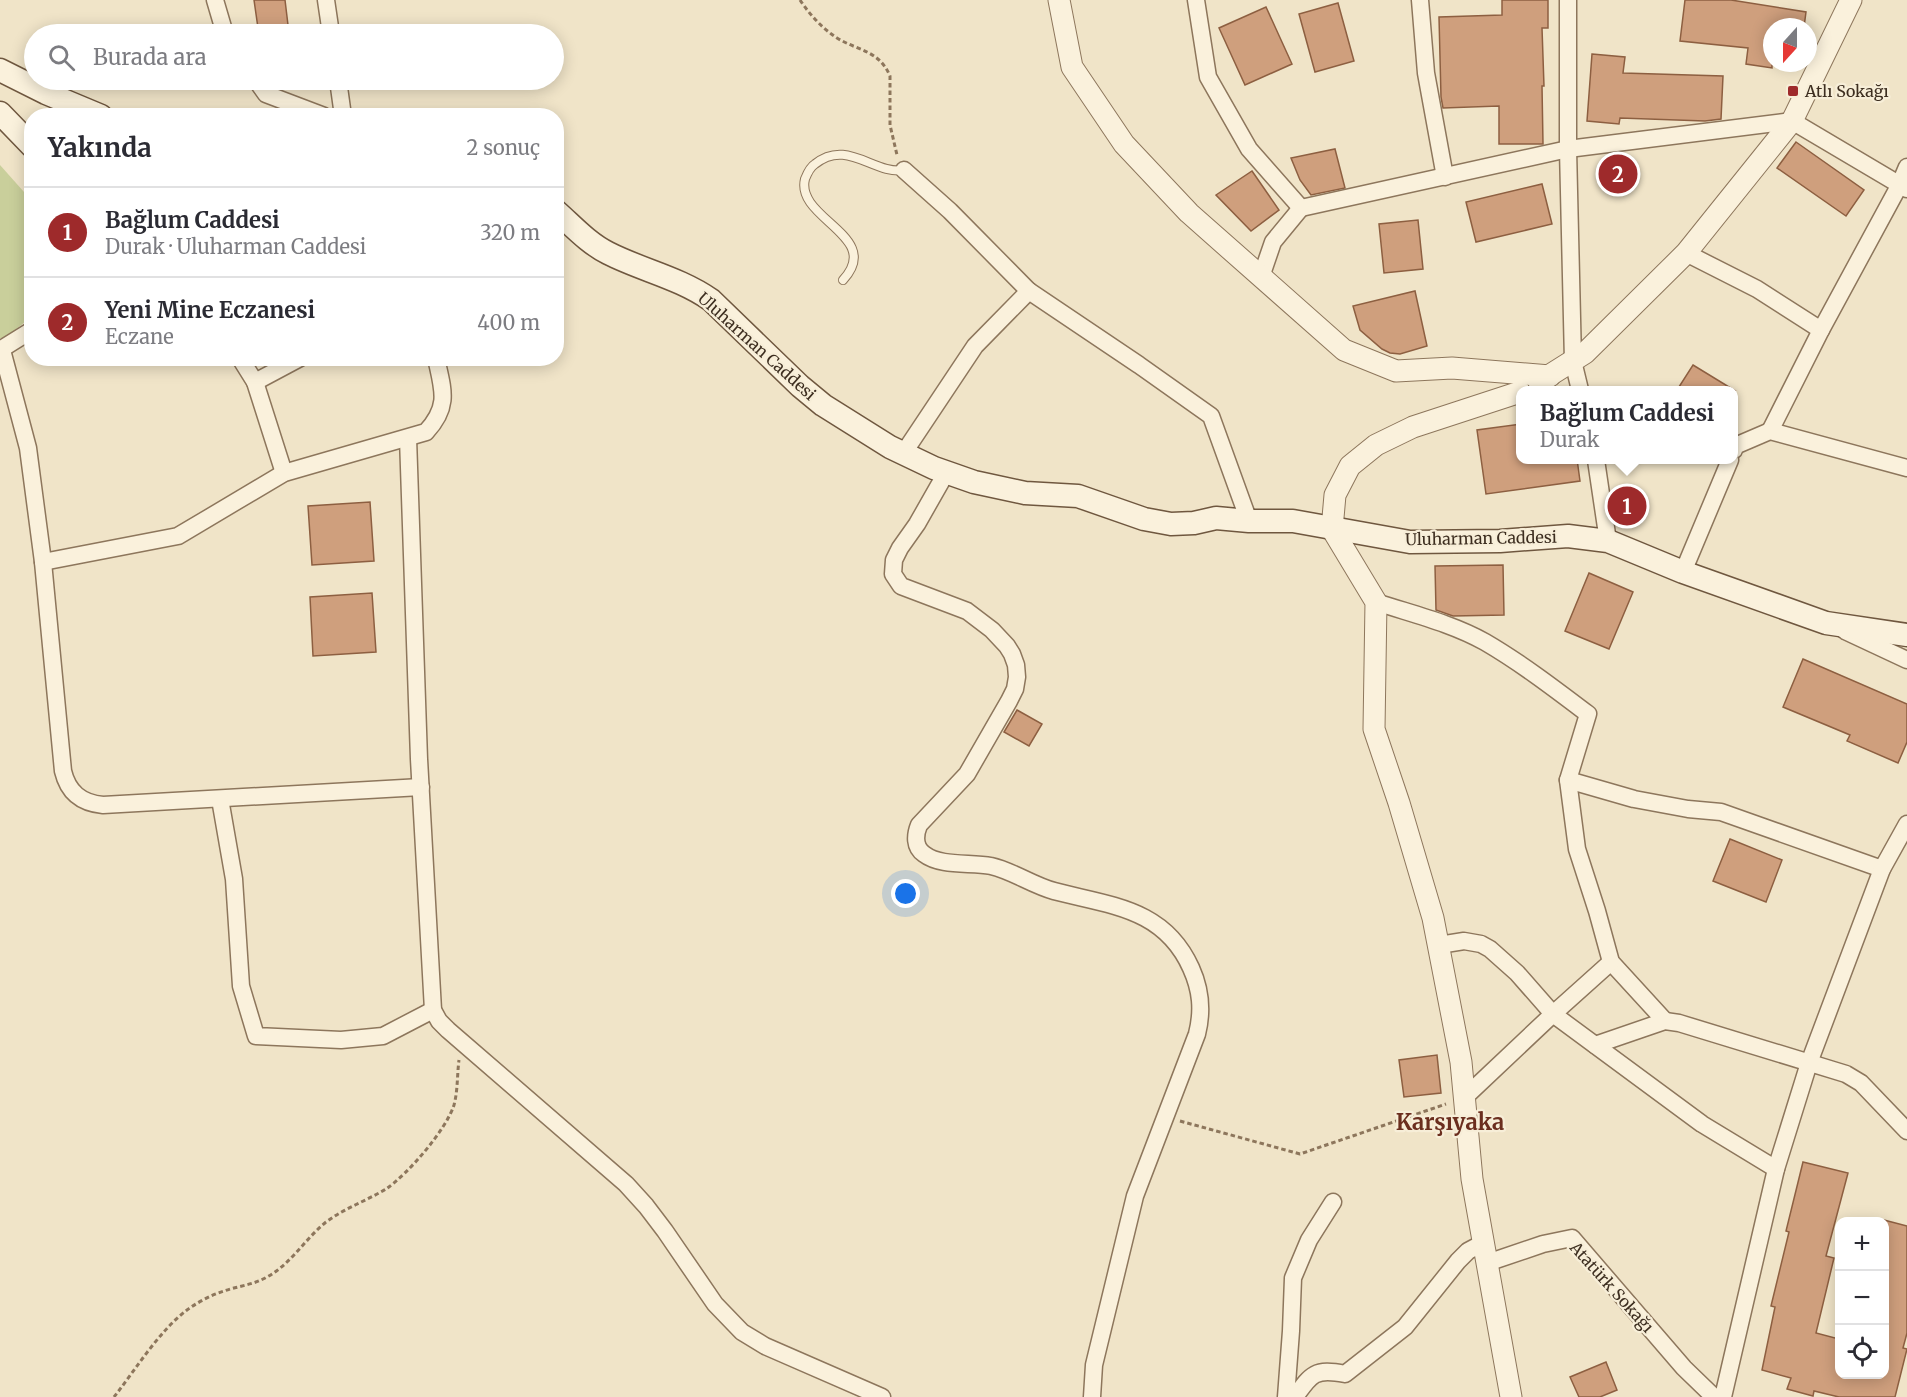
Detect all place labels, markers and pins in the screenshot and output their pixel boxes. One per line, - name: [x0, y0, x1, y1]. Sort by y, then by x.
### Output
- place label: Atlı Sokağı: [1804, 81, 1889, 101]
- marker: Atlı Sokağı: [1786, 84, 1800, 98]
- pin: 2: [1598, 152, 1638, 196]
- pin: 1: [1608, 484, 1646, 528]

